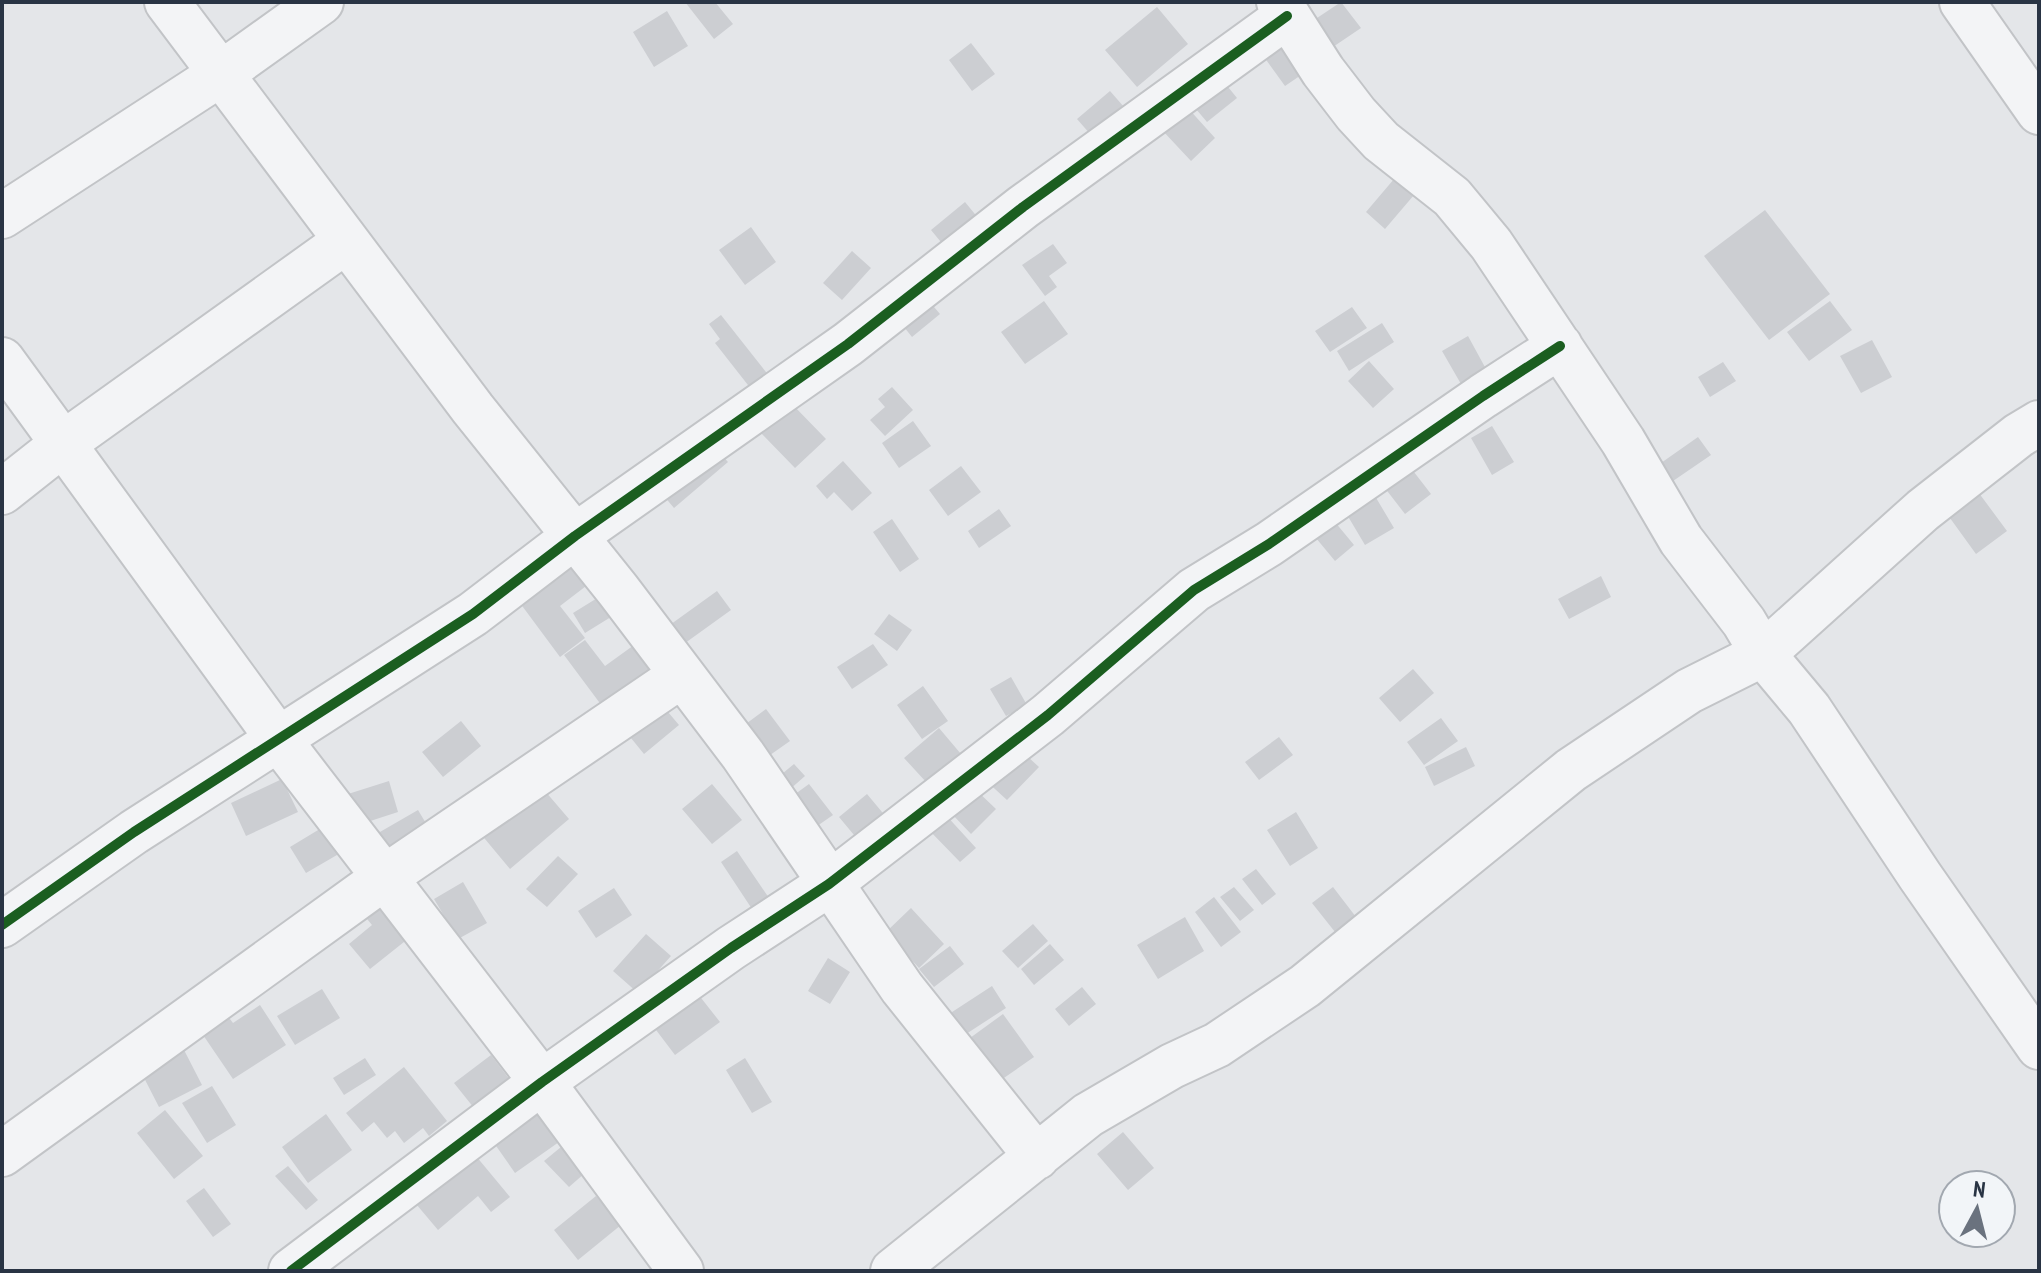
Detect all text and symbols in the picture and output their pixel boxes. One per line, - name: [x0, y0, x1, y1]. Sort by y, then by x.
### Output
- north arrow: [1937, 1169, 2017, 1249]
- text: N: [1972, 1175, 1987, 1204]

